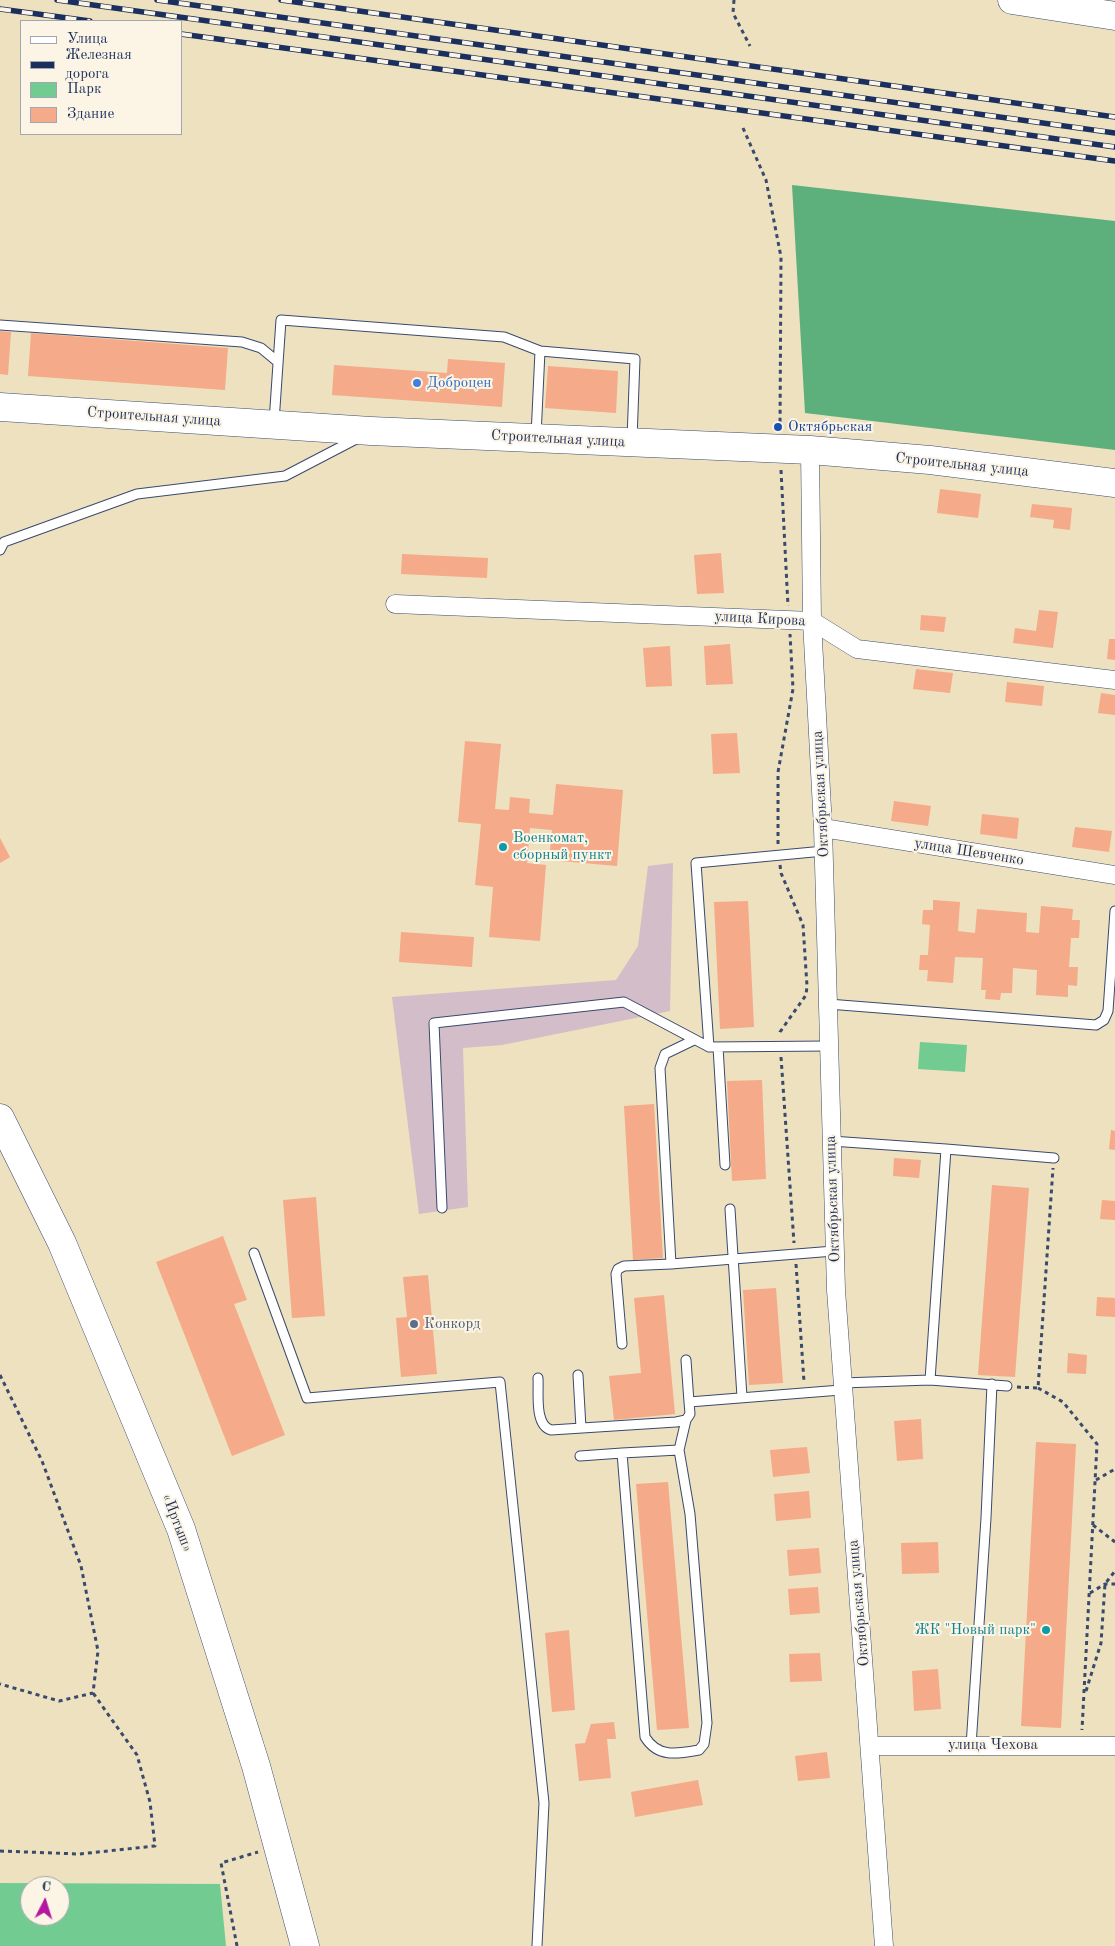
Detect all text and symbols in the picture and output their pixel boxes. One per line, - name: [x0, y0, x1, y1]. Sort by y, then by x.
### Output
- legend: [20, 20, 182, 135]
- text: Улица: [67, 32, 108, 47]
- text: Железная дорога: [65, 48, 132, 82]
- text: Парк: [67, 82, 102, 97]
- text: Здание: [67, 107, 114, 122]
- place label: Доброцен: [427, 374, 492, 392]
- marker: Доброцен: [411, 377, 423, 389]
- street label: Строительная улица: [86, 403, 222, 431]
- place label: Октябрьская: [788, 418, 872, 436]
- marker: Октябрьская: [772, 421, 784, 433]
- street label: Строительная улица: [491, 427, 625, 451]
- street label: Строительная улица: [894, 449, 1030, 481]
- street label: улица Кирова: [714, 608, 806, 630]
- street label: Октябрьская улица: [809, 730, 833, 858]
- place label: Военкомат, сборный пункт: [513, 829, 612, 864]
- street label: улица Шевченко: [913, 834, 1025, 870]
- marker: Военкомат, сборный пункт: [497, 841, 509, 853]
- street label: Октябрьская улица: [822, 1135, 844, 1263]
- place label: Конкорд: [424, 1315, 480, 1333]
- marker: Конкорд: [408, 1318, 420, 1330]
- street label: «Иртыш»: [158, 1491, 196, 1555]
- street label: Октябрьская улица: [845, 1539, 873, 1667]
- place label: ЖК "Новый парк": [914, 1621, 1036, 1639]
- marker: ЖК "Новый парк": [1040, 1624, 1052, 1636]
- street label: улица Чехова: [948, 1736, 1038, 1754]
- north arrow: [20, 1876, 70, 1926]
- text: С: [41, 1880, 51, 1894]

